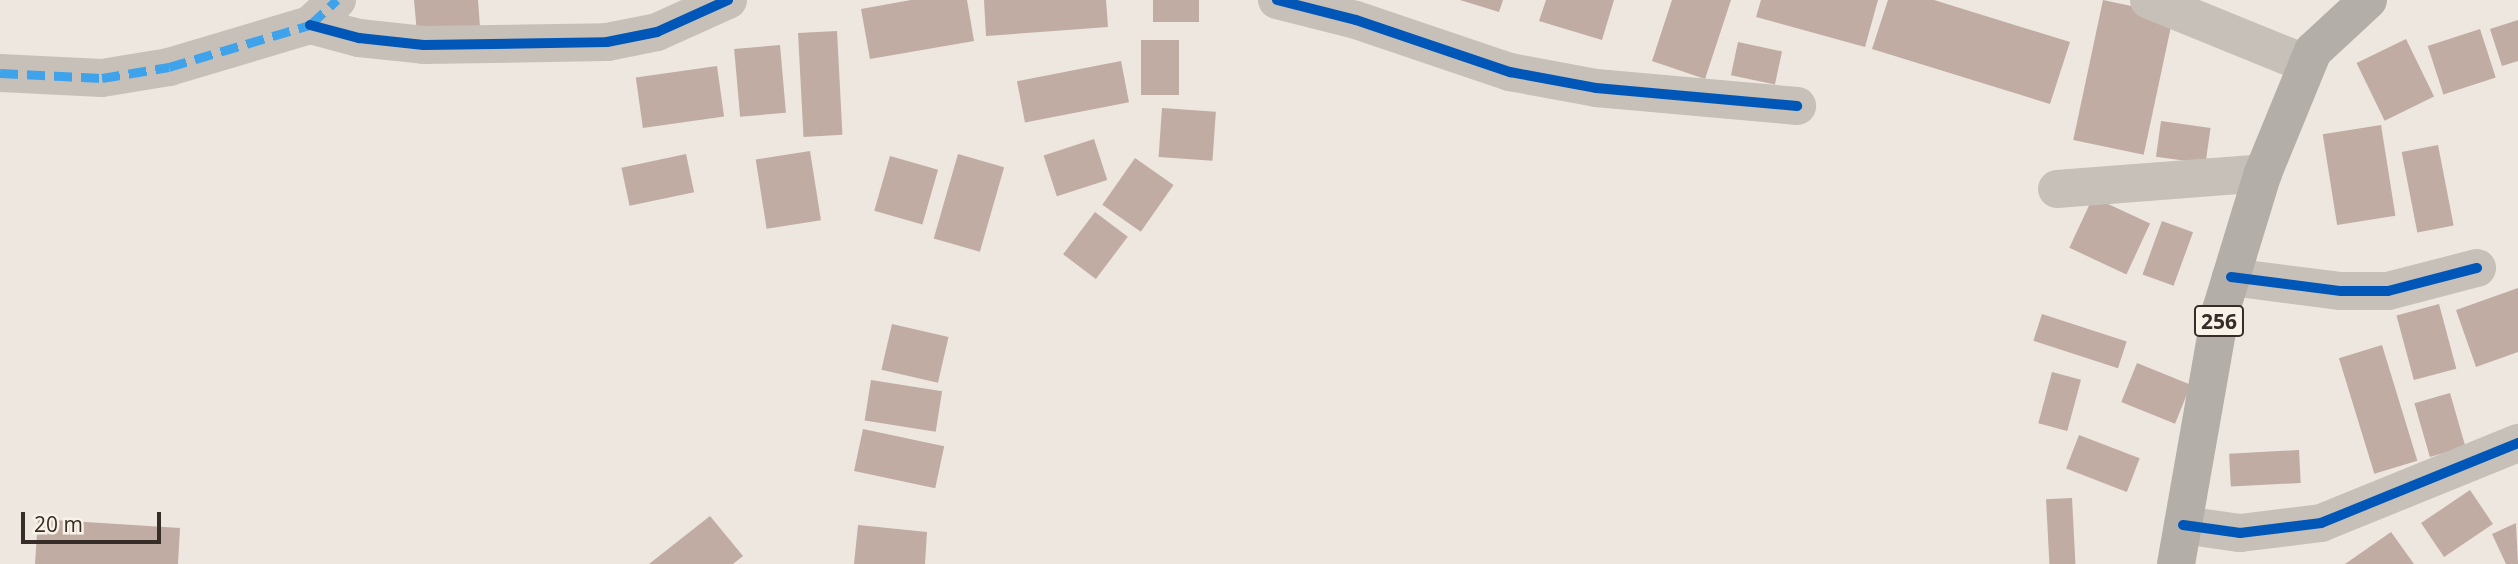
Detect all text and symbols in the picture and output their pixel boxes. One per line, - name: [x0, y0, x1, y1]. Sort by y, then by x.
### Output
- road number: 256: [2193, 304, 2245, 338]
- scale bar: [24, 498, 164, 542]
- text: 20 m: [34, 510, 83, 538]

